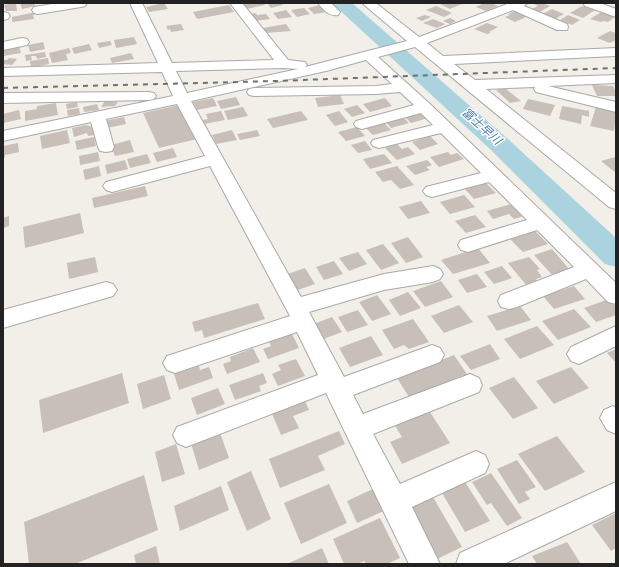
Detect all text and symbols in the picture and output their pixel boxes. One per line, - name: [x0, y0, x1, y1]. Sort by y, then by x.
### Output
- water label: 富士早川: [458, 105, 506, 150]

